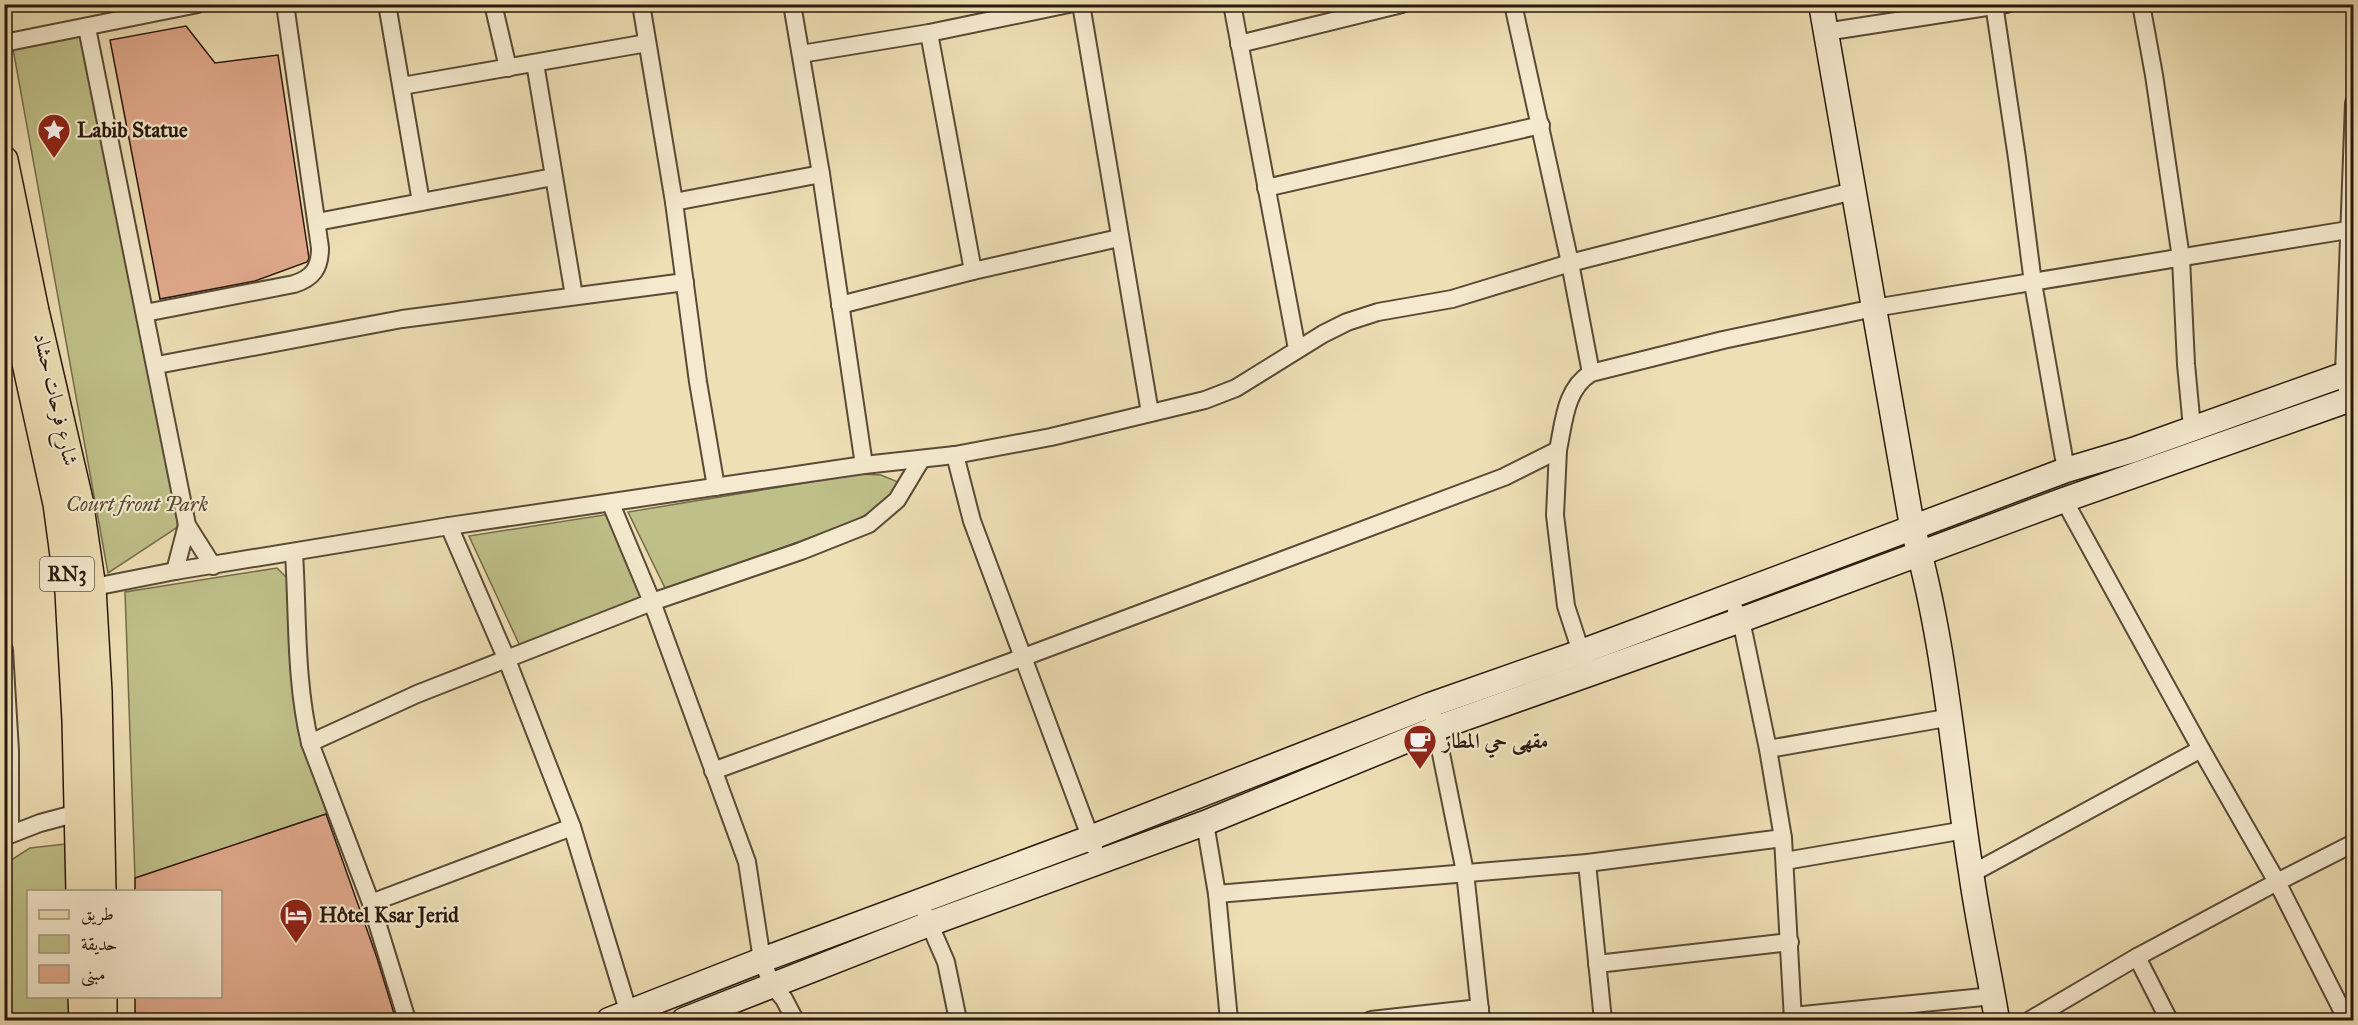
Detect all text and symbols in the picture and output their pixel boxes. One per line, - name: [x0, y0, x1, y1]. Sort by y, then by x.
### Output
- place icon: Labib Statue: [36, 112, 72, 159]
- place label: Labib Statue: [77, 117, 188, 143]
- street label: شارع فرحات حشاد: [23, 330, 84, 469]
- park label: Court front Park: [66, 491, 209, 517]
- road number: RN3: [40, 557, 94, 591]
- cafe icon: مقهى حي المطار: [1402, 723, 1438, 770]
- place label: مقهى حي المطار: [1441, 728, 1548, 759]
- legend: [27, 890, 222, 998]
- hotel icon: Hôtel Ksar Jerid: [278, 897, 314, 944]
- place label: Hôtel Ksar Jerid: [319, 902, 459, 929]
- text: طريق: [81, 903, 114, 926]
- text: حديقة: [81, 933, 117, 955]
- text: مبنى: [81, 963, 106, 987]

